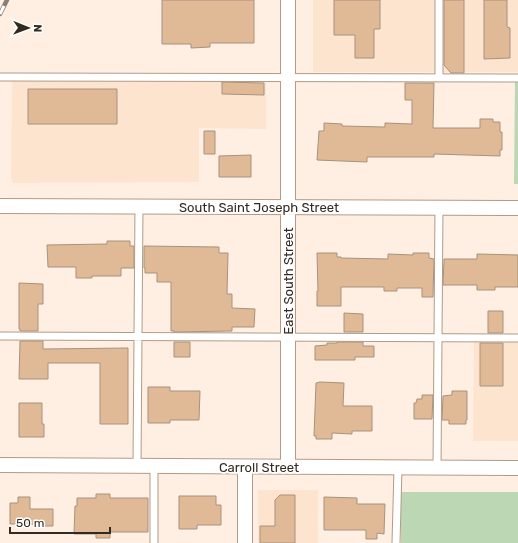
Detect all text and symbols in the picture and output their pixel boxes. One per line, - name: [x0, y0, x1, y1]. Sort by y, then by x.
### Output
- north arrow: [8, 8, 48, 48]
- text: N: [31, 24, 44, 32]
- street label: South Saint Joseph Street: [179, 200, 339, 215]
- street label: East South Street: [281, 227, 296, 335]
- street label: Carroll Street: [219, 460, 299, 475]
- scale bar: [10, 509, 110, 535]
- text: 50 m: [16, 516, 44, 530]

